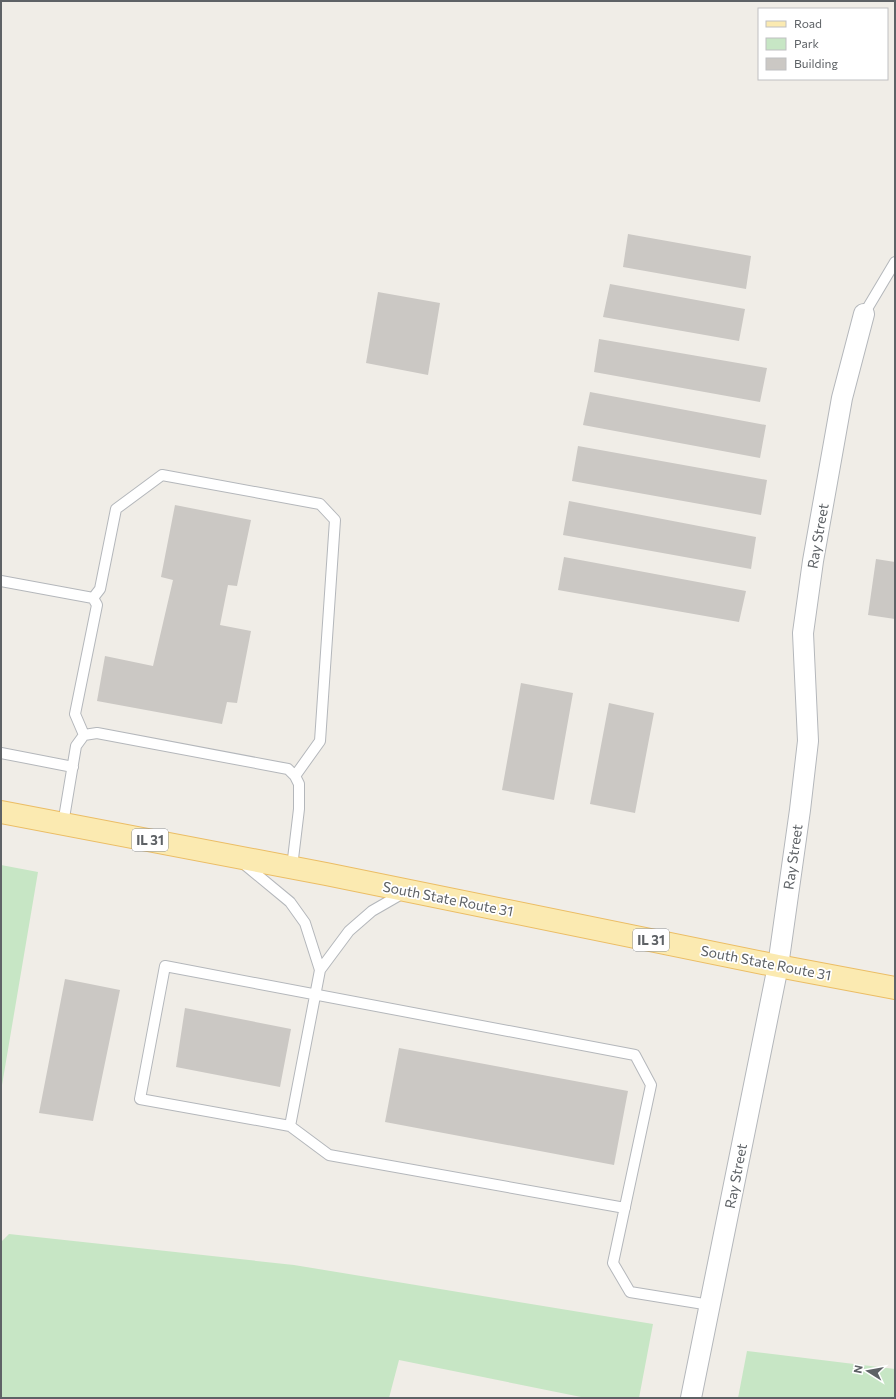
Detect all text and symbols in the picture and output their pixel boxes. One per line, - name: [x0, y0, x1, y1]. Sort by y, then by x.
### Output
- legend: [758, 8, 888, 80]
- text: Road: [794, 16, 822, 30]
- text: Park: [794, 36, 820, 50]
- text: Building: [794, 56, 838, 70]
- street label: Ray Street: [803, 502, 832, 570]
- street label: Ray Street: [779, 823, 806, 891]
- road number: IL 31: [132, 829, 168, 851]
- street label: South State Route 31: [381, 878, 515, 919]
- road number: IL 31: [633, 929, 669, 951]
- street label: South State Route 31: [699, 942, 833, 983]
- street label: Ray Street: [721, 1142, 750, 1210]
- north arrow: [848, 1351, 888, 1391]
- text: N: [851, 1364, 865, 1374]

